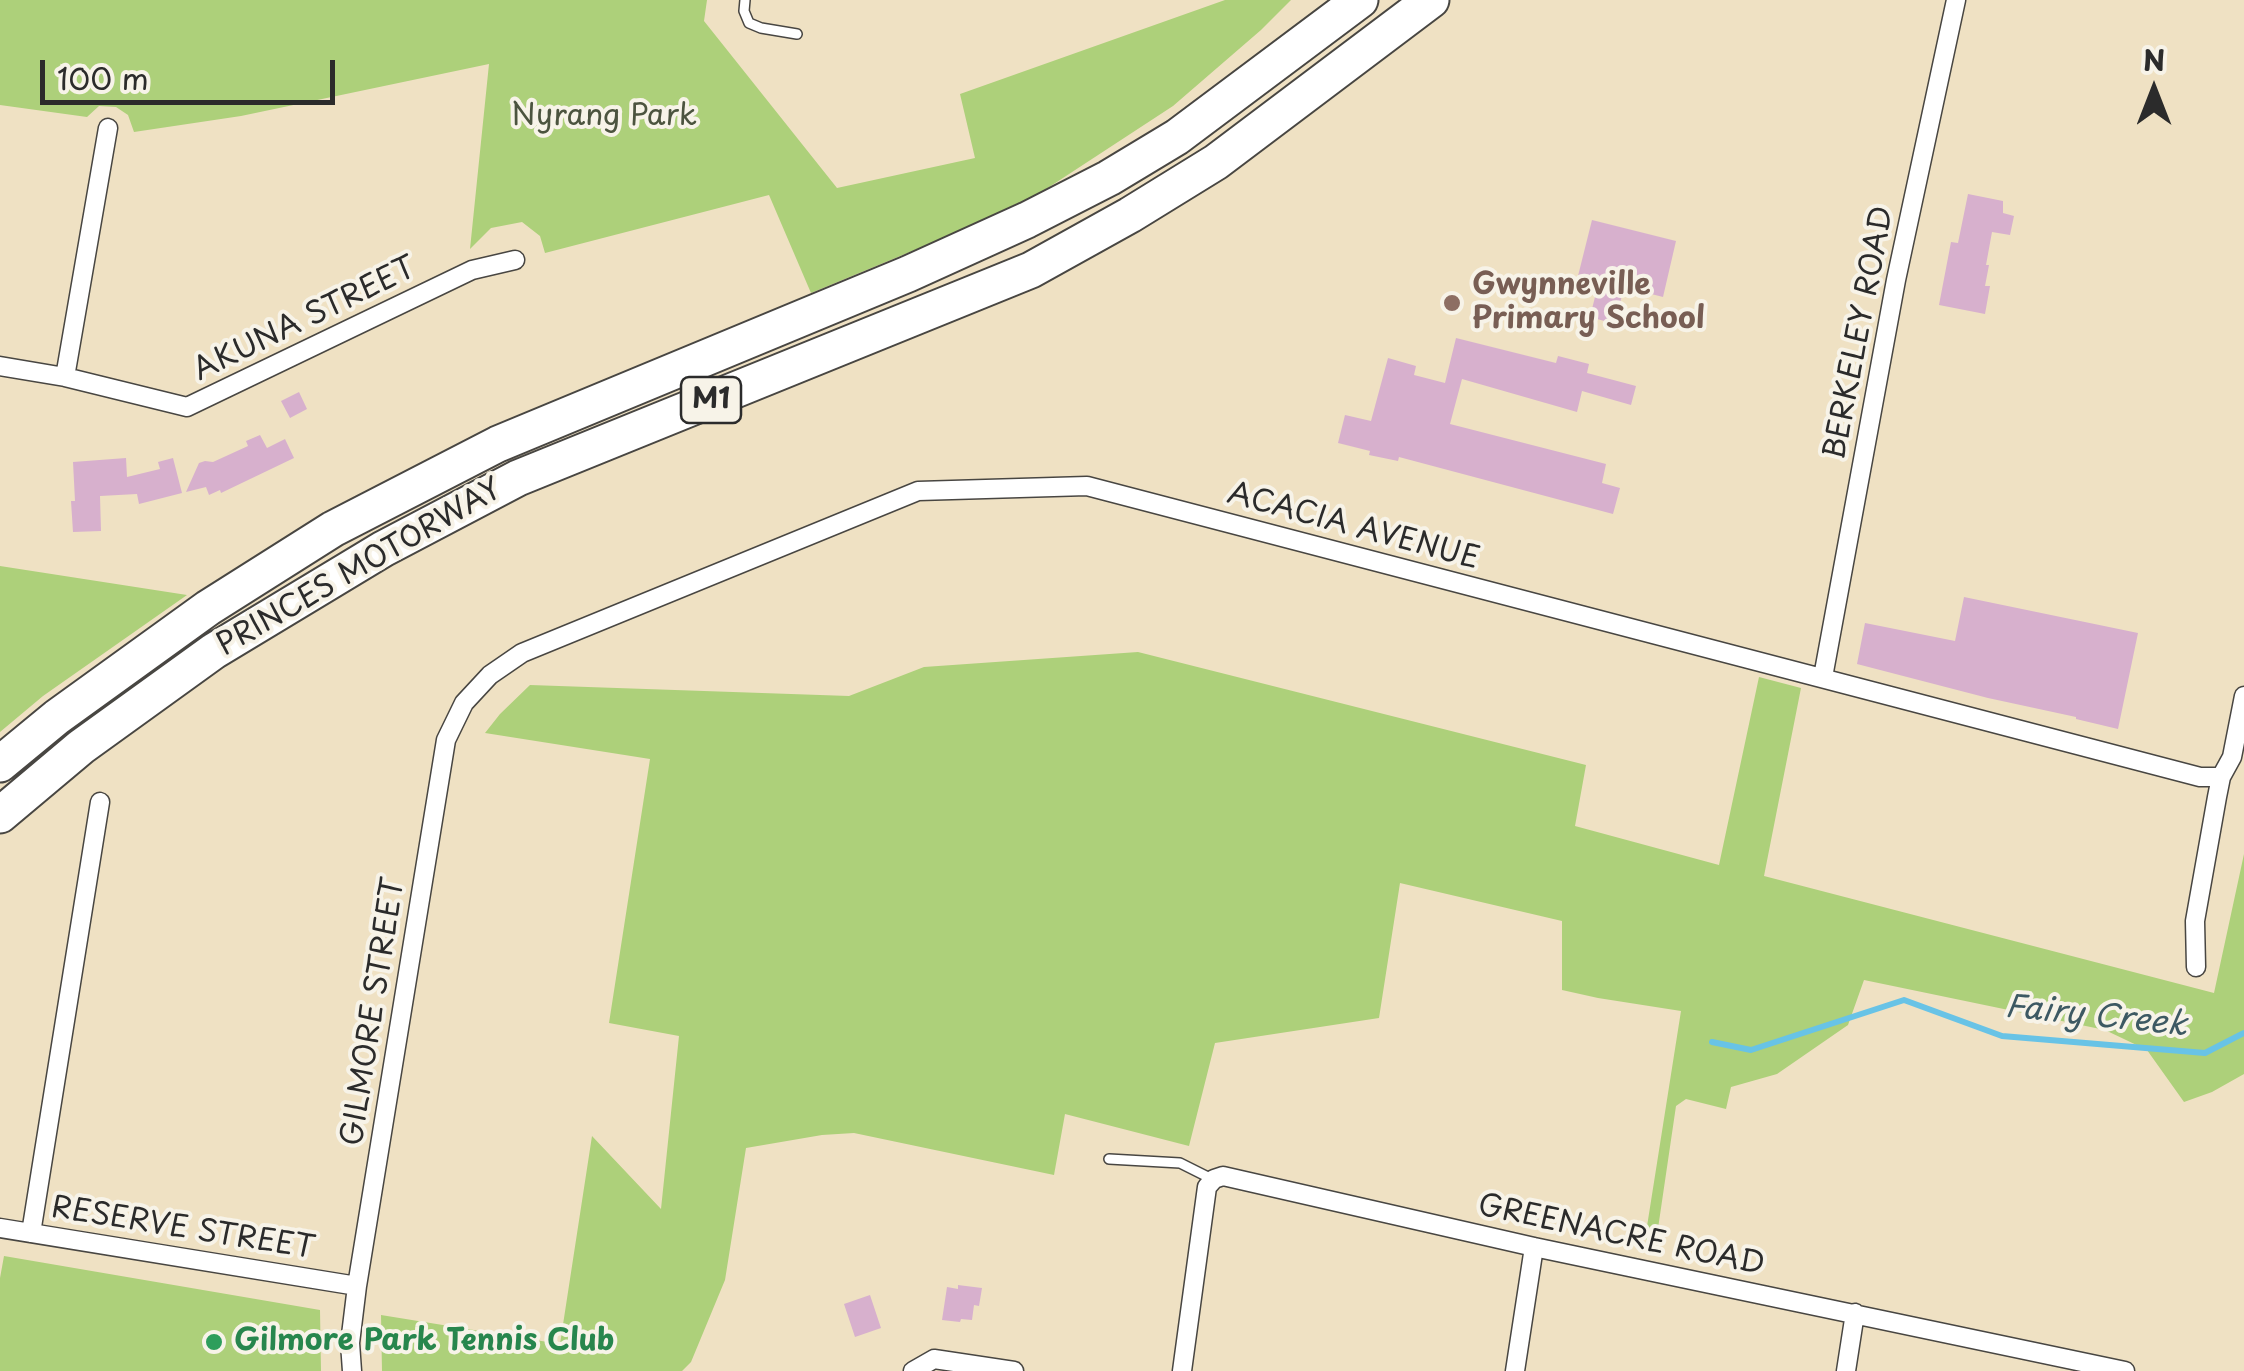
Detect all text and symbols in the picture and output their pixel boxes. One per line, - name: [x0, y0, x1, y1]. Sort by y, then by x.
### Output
- text: N: [2143, 38, 2165, 81]
- scale bar: [45, 40, 340, 102]
- north arrow: [2104, 40, 2204, 140]
- text: 100 m: [57, 55, 149, 100]
- park label: Nyrang Park: [511, 99, 697, 135]
- street label: BERKELEY ROAD: [1818, 203, 1902, 463]
- street label: AKUNA STREET: [188, 251, 422, 389]
- place label: Gwynneville Primary School: [1472, 268, 1705, 338]
- marker: Gwynneville Primary School: [1441, 292, 1463, 314]
- road number: M1: [681, 377, 741, 423]
- street label: PRINCES MOTORWAY: [211, 472, 509, 664]
- street label: ACACIA AVENUE: [1223, 476, 1483, 578]
- street label: GILMORE STREET: [335, 875, 413, 1149]
- water label: Fairy Creek: [2003, 988, 2189, 1046]
- street label: GREENACRE ROAD: [1474, 1188, 1768, 1284]
- street label: RESERVE STREET: [49, 1190, 317, 1268]
- place label: Gilmore Park Tennis Club: [234, 1324, 614, 1360]
- marker: Gilmore Park Tennis Club: [203, 1331, 225, 1353]

